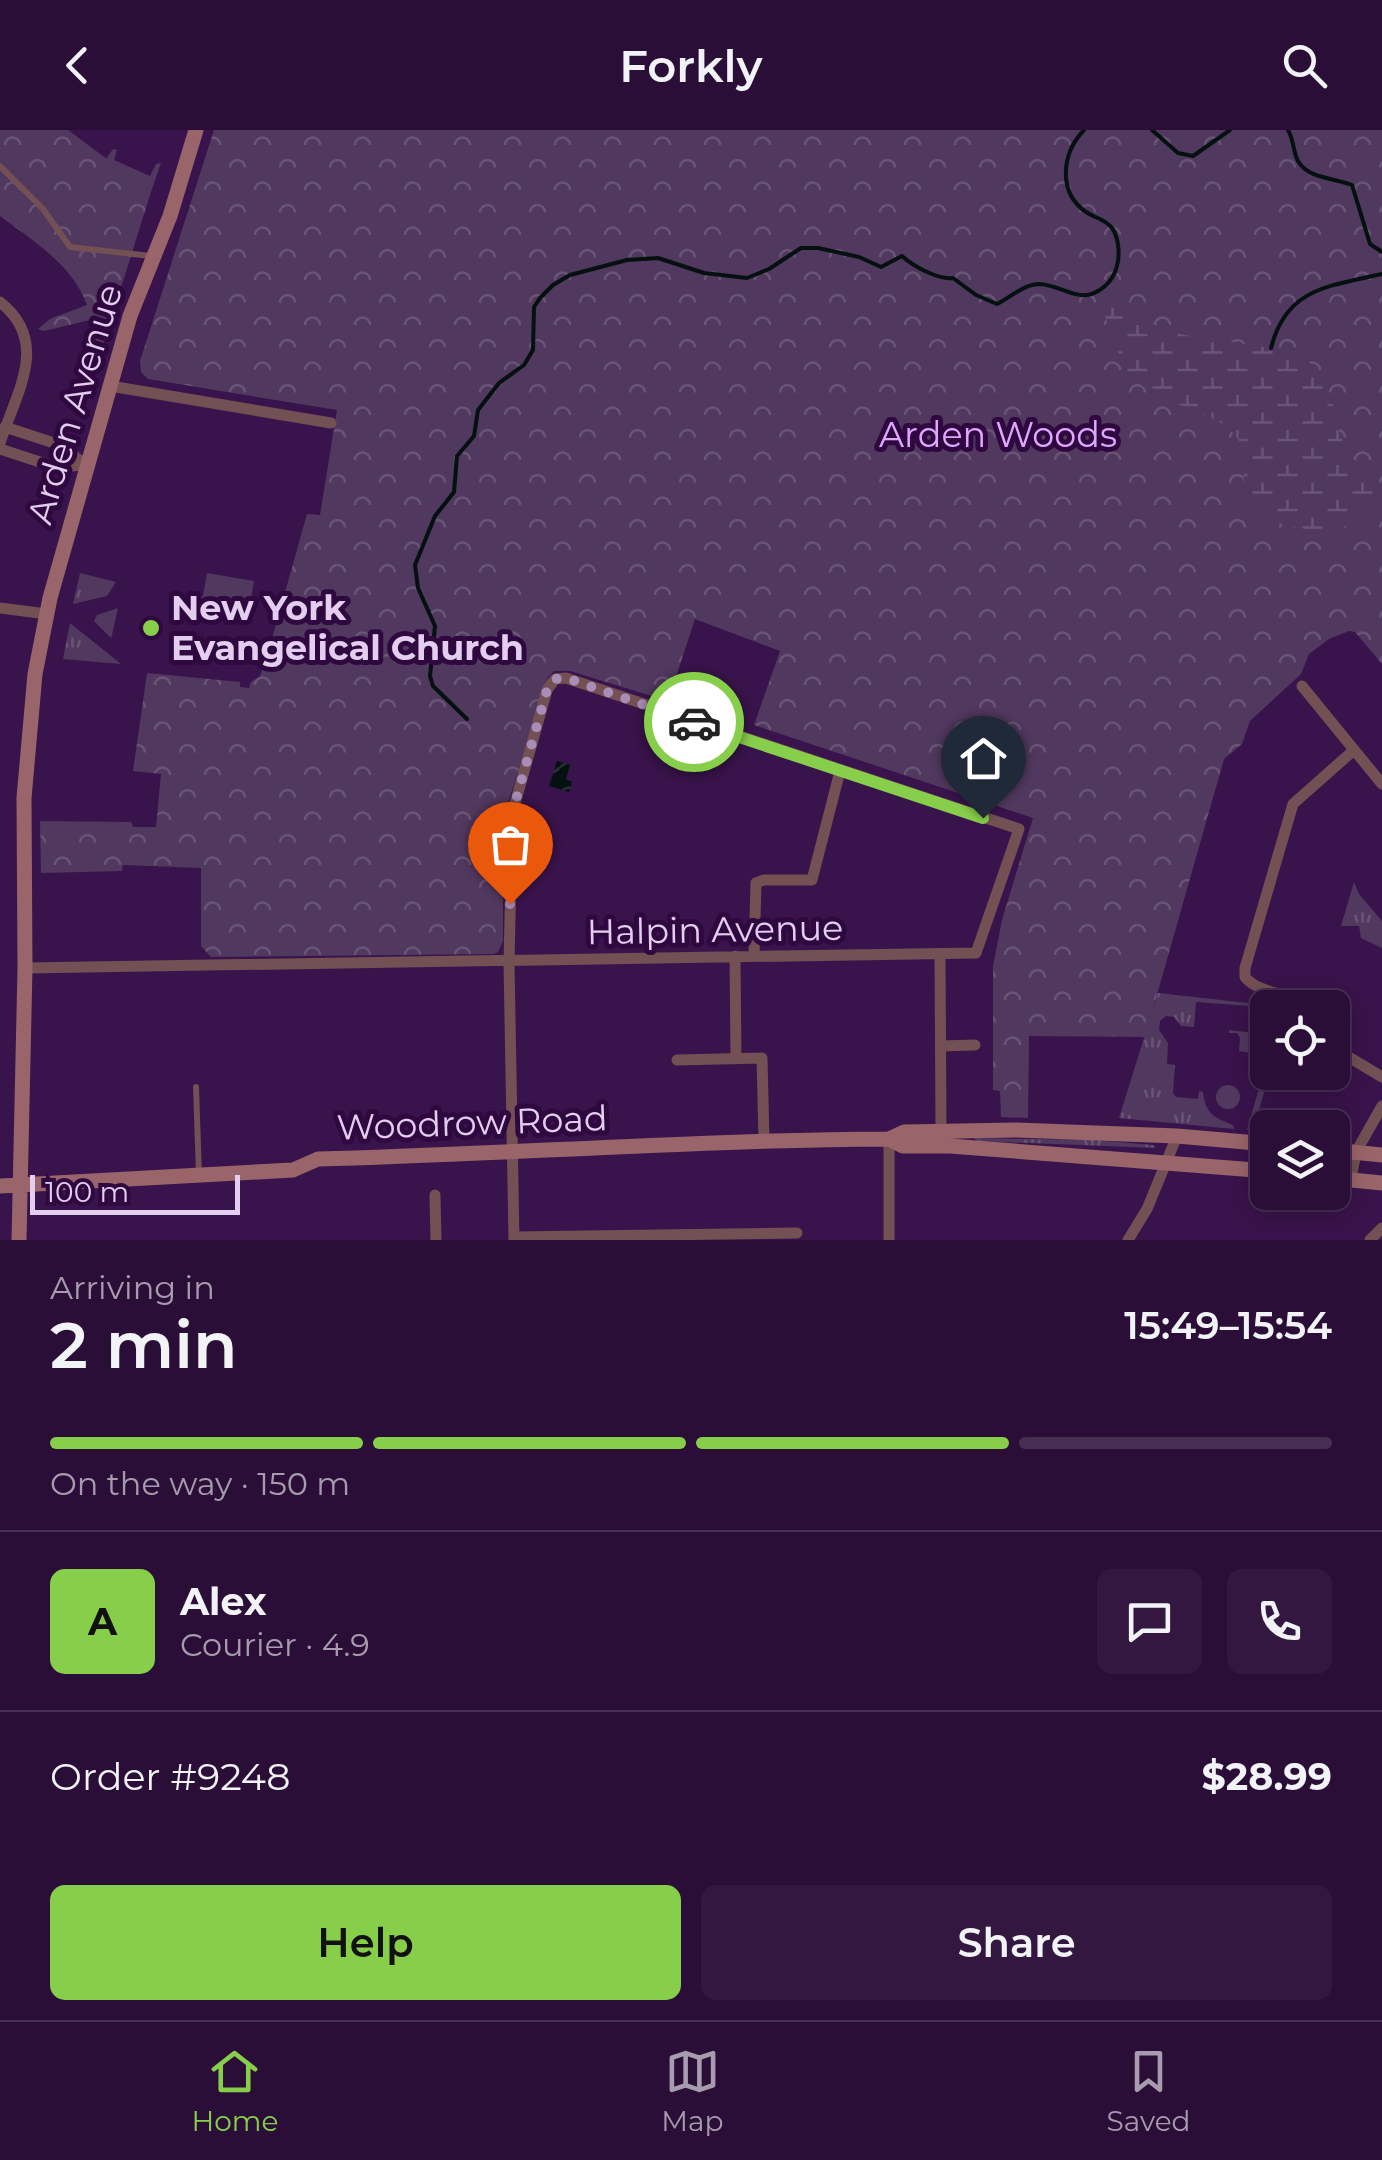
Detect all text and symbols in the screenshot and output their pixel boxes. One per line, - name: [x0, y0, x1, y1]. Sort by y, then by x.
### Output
- icon: back: [50, 38, 105, 93]
- text: Forkly: [619, 38, 763, 93]
- icon: search: [1277, 38, 1332, 93]
- street label: Arden Avenue: [18, 279, 131, 529]
- park label: Arden Woods: [879, 413, 1117, 456]
- place label: New York Evangelical Church: [171, 586, 524, 669]
- marker: New York Evangelical Church: [140, 617, 162, 639]
- courier: [644, 672, 744, 772]
- icon: car: [667, 695, 722, 750]
- pin: [941, 716, 1026, 819]
- icon: home: [956, 731, 1011, 786]
- pin: [468, 802, 553, 905]
- icon: bag: [483, 817, 538, 872]
- street label: Halpin Avenue: [586, 906, 844, 953]
- map controls: [1250, 990, 1350, 1210]
- button: locate: [1250, 990, 1350, 1090]
- street label: Woodrow Road: [336, 1096, 608, 1149]
- button: layers: [1250, 1110, 1350, 1210]
- scale bar: [30, 1170, 240, 1214]
- text: 100 m: [45, 1175, 129, 1209]
- text: Arriving in: [50, 1268, 215, 1307]
- text: 15:49–15:54: [1124, 1302, 1332, 1349]
- text: 2 min: [50, 1305, 238, 1384]
- text: On the way · 150 m: [50, 1464, 350, 1503]
- button: chat: [1097, 1569, 1202, 1674]
- button: phone: [1227, 1569, 1332, 1674]
- text: Alex: [180, 1578, 267, 1625]
- text: A: [88, 1598, 117, 1645]
- text: Courier · 4.9: [180, 1625, 370, 1664]
- text: Order #9248: [50, 1753, 291, 1800]
- text: $28.99: [1202, 1753, 1332, 1800]
- button: Help: [50, 1885, 681, 2000]
- button: Share: [701, 1885, 1332, 2000]
- tab: Home: [191, 2044, 278, 2138]
- tab: Map: [661, 2044, 724, 2138]
- tab: Saved: [1106, 2044, 1191, 2138]

